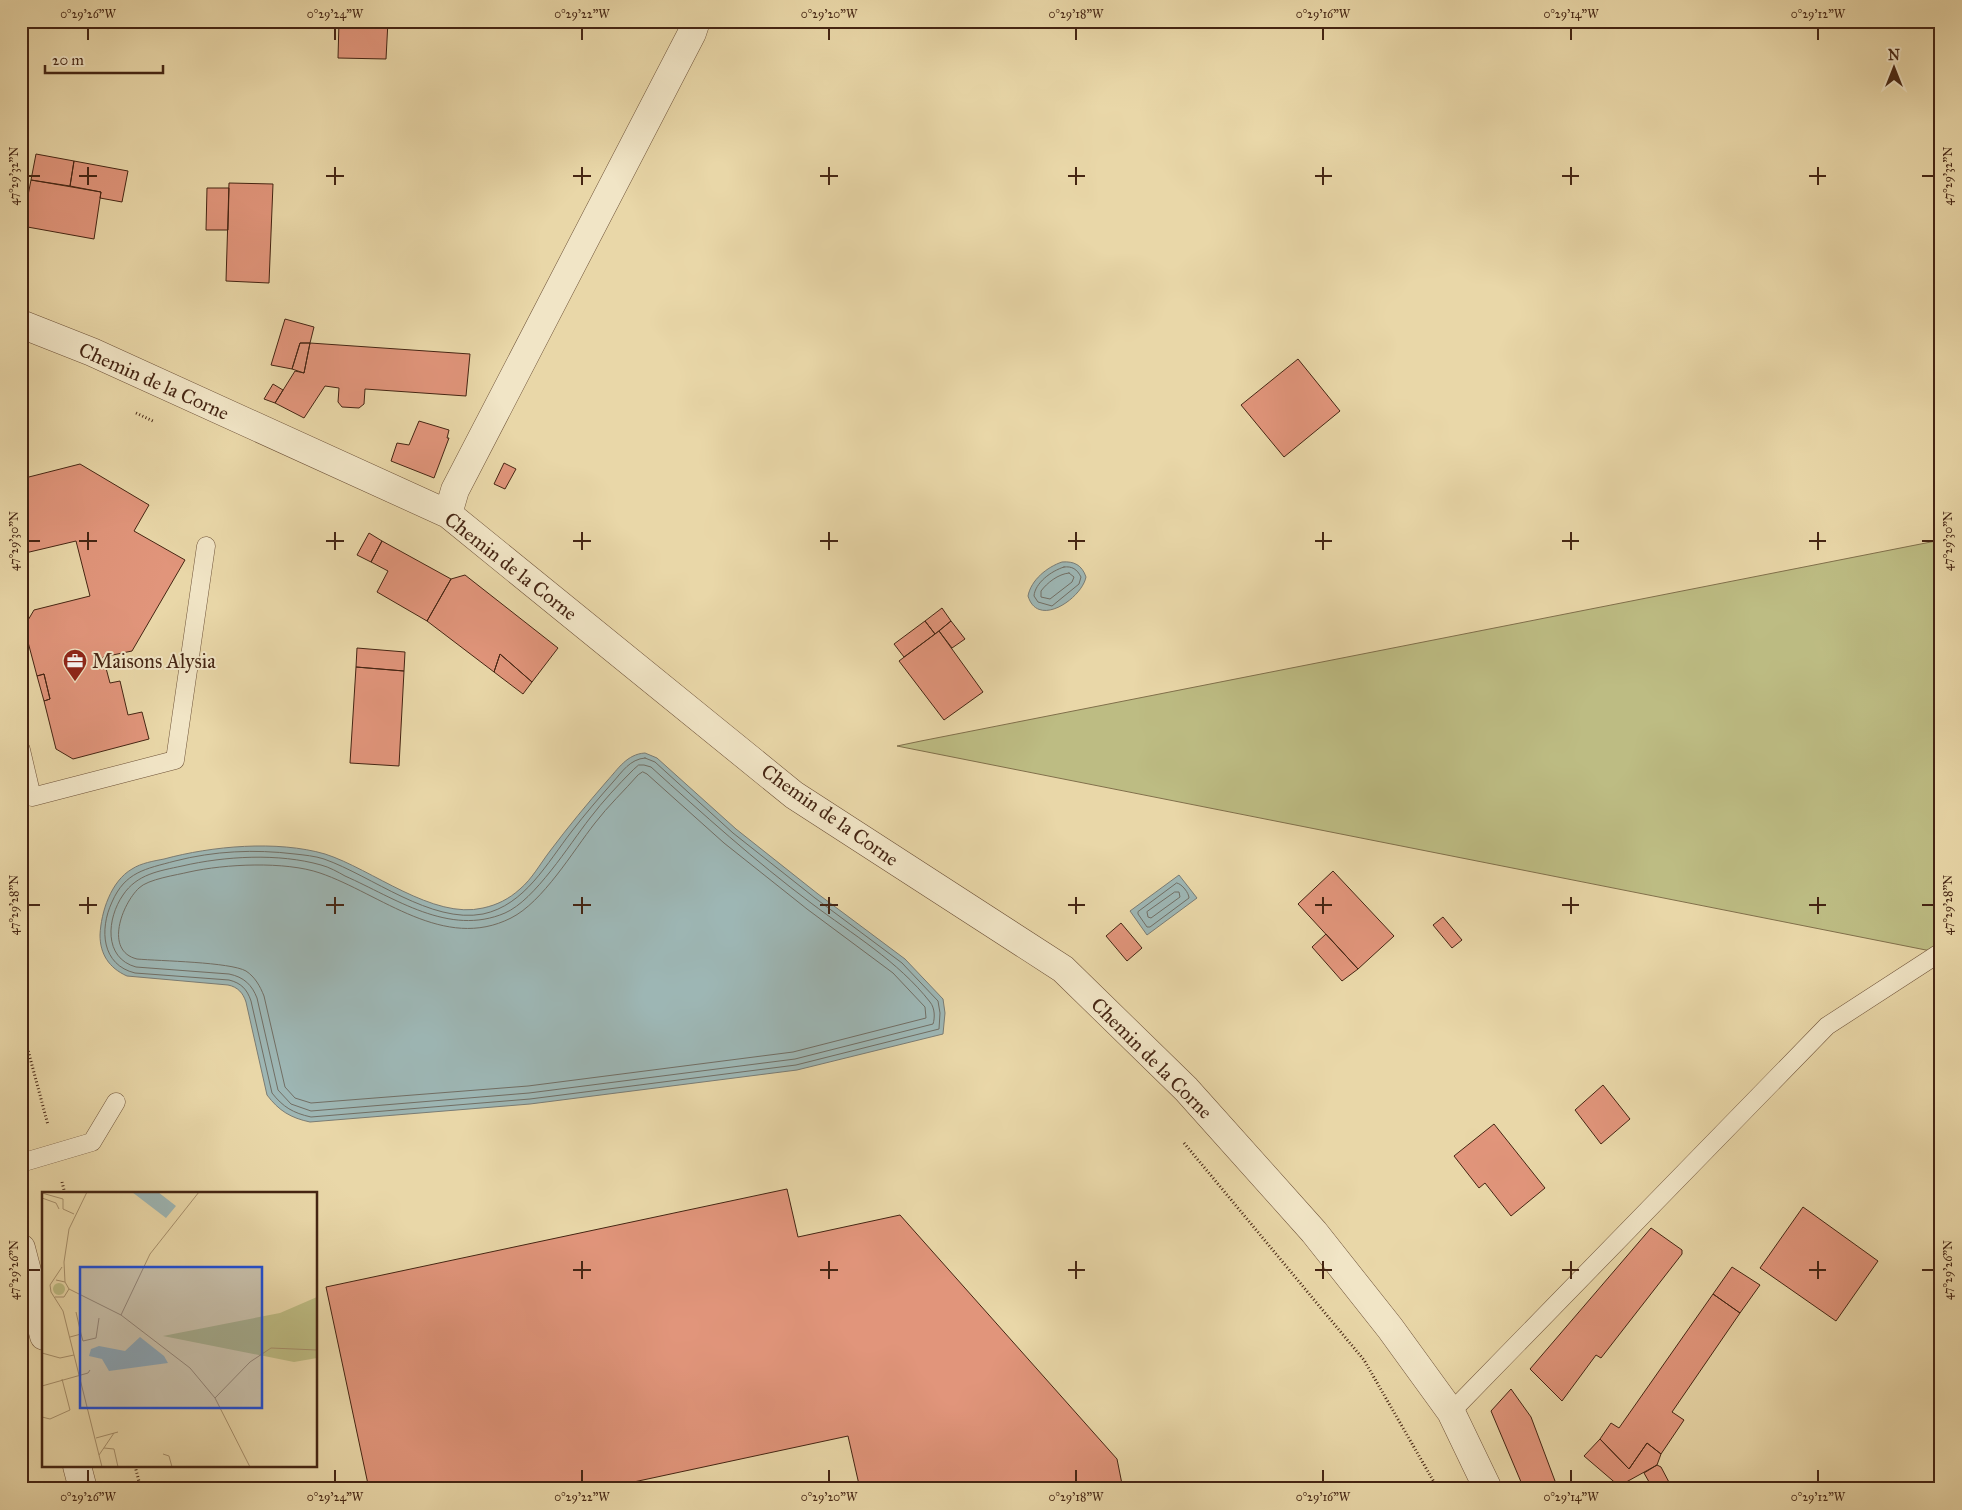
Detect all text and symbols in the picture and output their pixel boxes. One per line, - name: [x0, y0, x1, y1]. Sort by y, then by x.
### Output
- text: 0°29'26"W: [60, 7, 116, 21]
- text: 0°29'24"W: [307, 7, 364, 21]
- text: 0°29'22"W: [554, 7, 610, 21]
- text: 0°29'20"W: [801, 7, 858, 21]
- text: 0°29'18"W: [1049, 7, 1104, 21]
- text: 0°29'16"W: [1296, 7, 1351, 21]
- text: 0°29'14"W: [1543, 7, 1599, 21]
- text: 0°29'12"W: [1791, 7, 1846, 21]
- scale bar: [45, 42, 162, 74]
- north arrow: [1870, 42, 1920, 92]
- text: N: [1888, 47, 1900, 64]
- text: 20 m: [52, 51, 84, 69]
- text: 47°29'32"N: [7, 147, 21, 205]
- text: 47°29'32"N: [1941, 147, 1955, 205]
- street label: Chemin de la Corne: [75, 337, 233, 425]
- street label: Chemin de la Corne: [440, 507, 582, 625]
- text: 47°29'30"N: [7, 511, 21, 571]
- text: 47°29'30"N: [1941, 511, 1955, 571]
- office icon: Maisons Alysia: [62, 648, 88, 682]
- place label: Maisons Alysia: [92, 649, 216, 673]
- street label: Chemin de la Corne: [757, 759, 903, 871]
- text: 47°29'28"N: [7, 875, 21, 935]
- text: 47°29'28"N: [1941, 875, 1955, 935]
- street label: Chemin de la Corne: [1086, 992, 1218, 1124]
- inset map: [42, 1192, 318, 1468]
- text: 47°29'26"N: [7, 1240, 21, 1300]
- text: 47°29'26"N: [1941, 1240, 1955, 1300]
- text: 0°29'26"W: [60, 1490, 116, 1504]
- text: 0°29'24"W: [307, 1490, 364, 1504]
- text: 0°29'22"W: [554, 1490, 610, 1504]
- text: 0°29'20"W: [801, 1490, 858, 1504]
- text: 0°29'18"W: [1049, 1490, 1104, 1504]
- text: 0°29'16"W: [1296, 1490, 1351, 1504]
- text: 0°29'14"W: [1543, 1490, 1599, 1504]
- text: 0°29'12"W: [1791, 1490, 1846, 1504]

